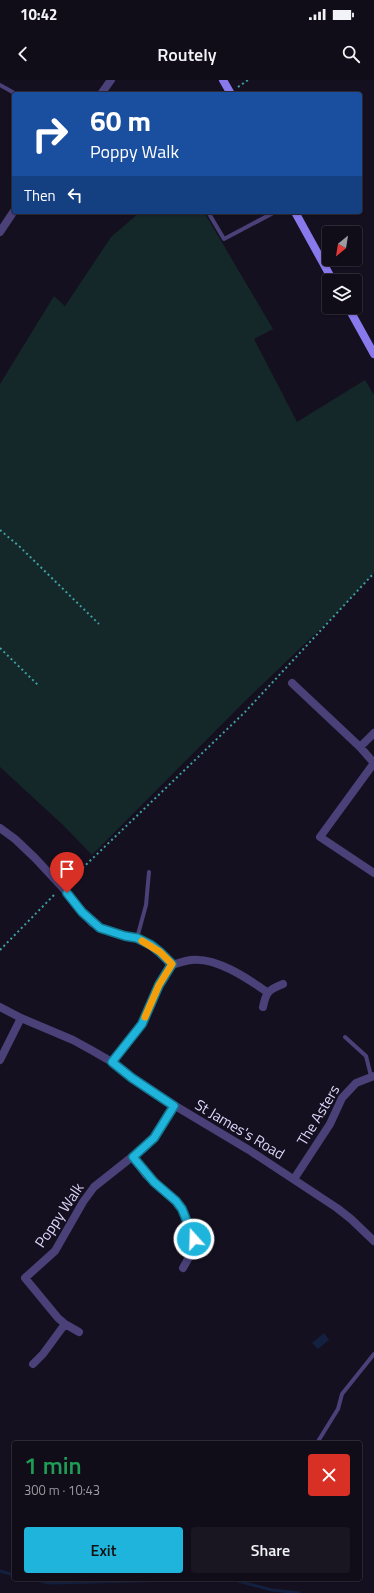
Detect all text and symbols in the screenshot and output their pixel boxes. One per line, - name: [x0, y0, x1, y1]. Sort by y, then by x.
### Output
- text: 10:42: [20, 3, 57, 26]
- text: Routely: [157, 41, 217, 68]
- icon: back: [12, 43, 34, 65]
- icon: search: [340, 43, 362, 65]
- text: 60 m: [90, 99, 151, 142]
- icon: right: [24, 108, 76, 160]
- text: Poppy Walk: [90, 138, 179, 165]
- text: Then: [24, 184, 56, 207]
- icon: left: [64, 184, 86, 206]
- north arrow: [322, 226, 362, 266]
- map controls: [322, 226, 362, 314]
- button: layers: [322, 274, 362, 314]
- pin: [50, 852, 84, 893]
- icon: arrive: [56, 858, 78, 880]
- street label: The Asters: [291, 1080, 345, 1150]
- street label: St James's Road: [191, 1093, 289, 1165]
- street label: Poppy Walk: [29, 1178, 89, 1252]
- position arrow: [173, 1218, 215, 1260]
- text: 1 min: [24, 1447, 82, 1483]
- button: close: [308, 1454, 350, 1496]
- text: 300 m · 10:43: [24, 1480, 100, 1500]
- button: Exit: [24, 1527, 183, 1573]
- button: Share: [191, 1527, 350, 1573]

